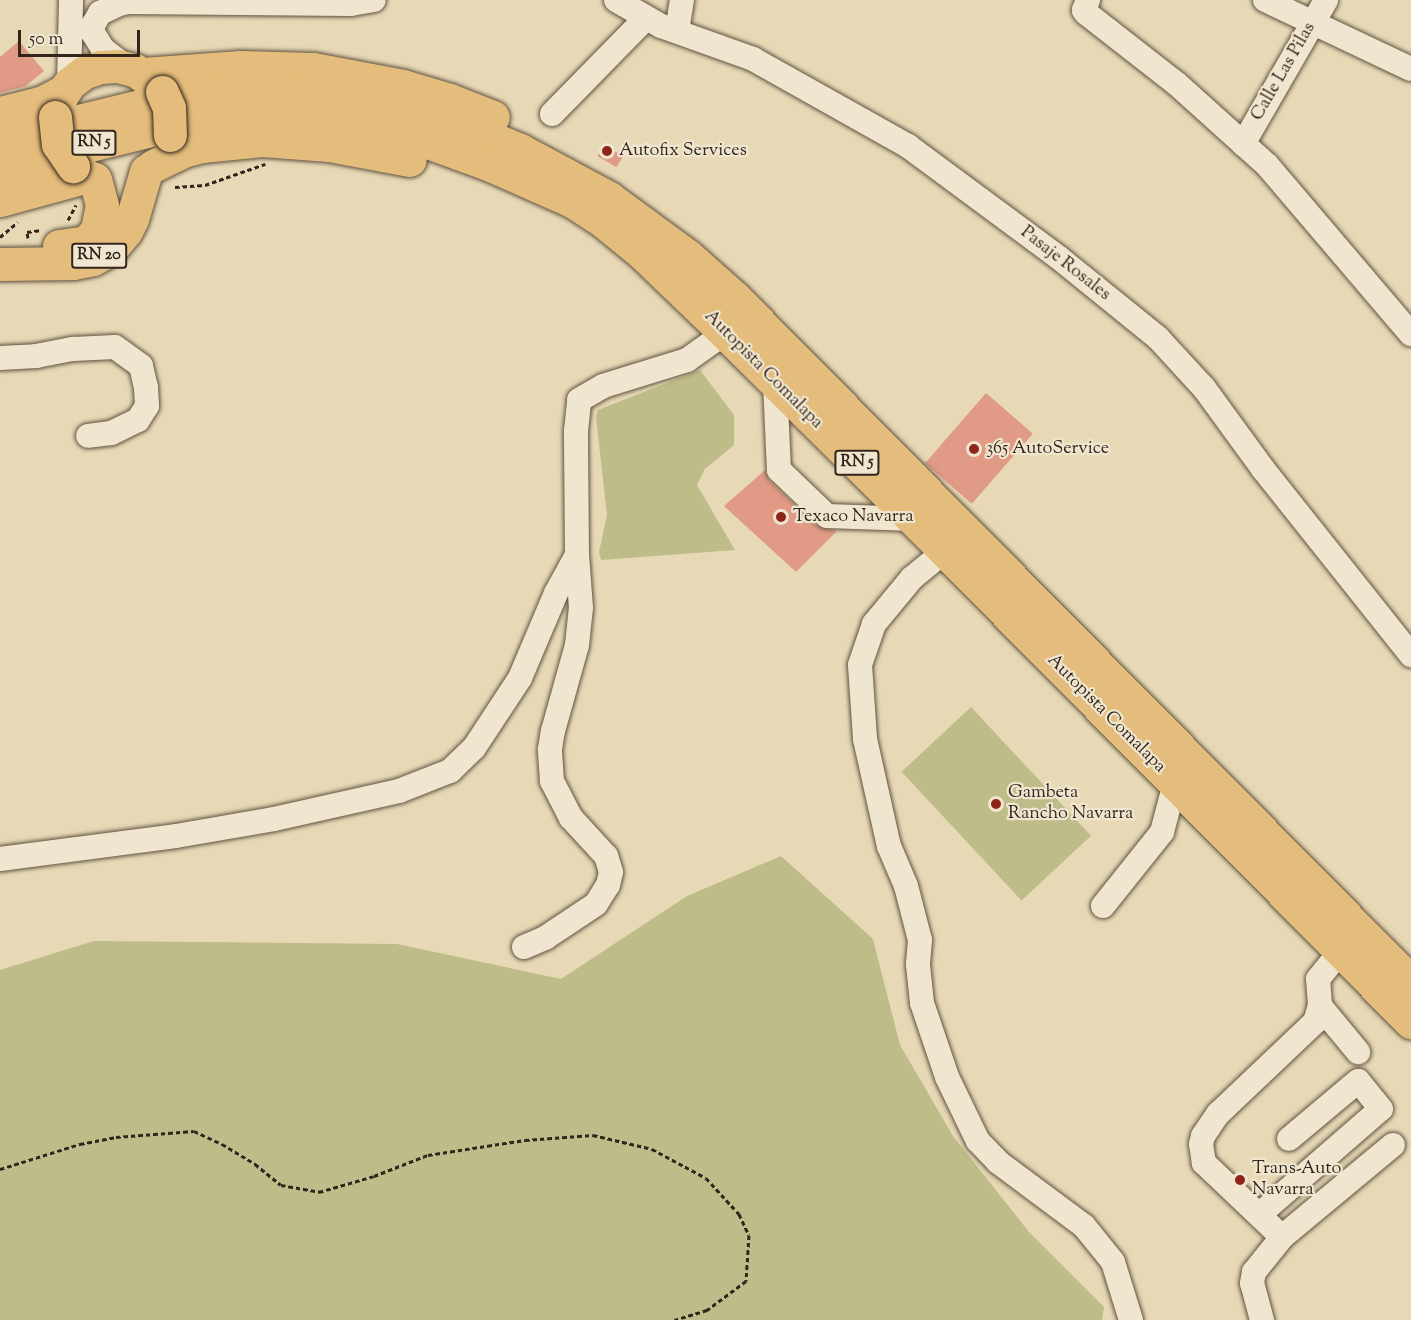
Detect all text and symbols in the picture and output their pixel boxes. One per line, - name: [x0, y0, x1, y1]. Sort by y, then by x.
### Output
- scale bar: [21, 18, 142, 56]
- street label: Calle Las Pilas: [1247, 19, 1321, 125]
- text: 50 m: [29, 27, 63, 53]
- road number: RN 5: [70, 130, 118, 156]
- place label: Autofix Services: [619, 140, 747, 162]
- marker: Autofix Services: [600, 144, 614, 158]
- street label: Pasaje Rosales: [1016, 222, 1114, 306]
- road number: RN 20: [70, 243, 128, 269]
- street label: Autopista Comalapa: [699, 306, 827, 434]
- place label: 365 AutoService: [986, 438, 1109, 460]
- marker: 365 AutoService: [967, 442, 981, 456]
- road number: RN 5: [833, 450, 881, 476]
- place label: Texaco Navarra: [793, 506, 914, 528]
- marker: Texaco Navarra: [774, 510, 788, 524]
- street label: Autopista Comalapa: [1042, 650, 1170, 778]
- place label: Gambeta Rancho Navarra: [1008, 783, 1133, 826]
- marker: Gambeta Rancho Navarra: [989, 797, 1003, 811]
- place label: Trans-Auto Navarra: [1252, 1159, 1341, 1202]
- marker: Trans-Auto Navarra: [1233, 1173, 1247, 1187]

